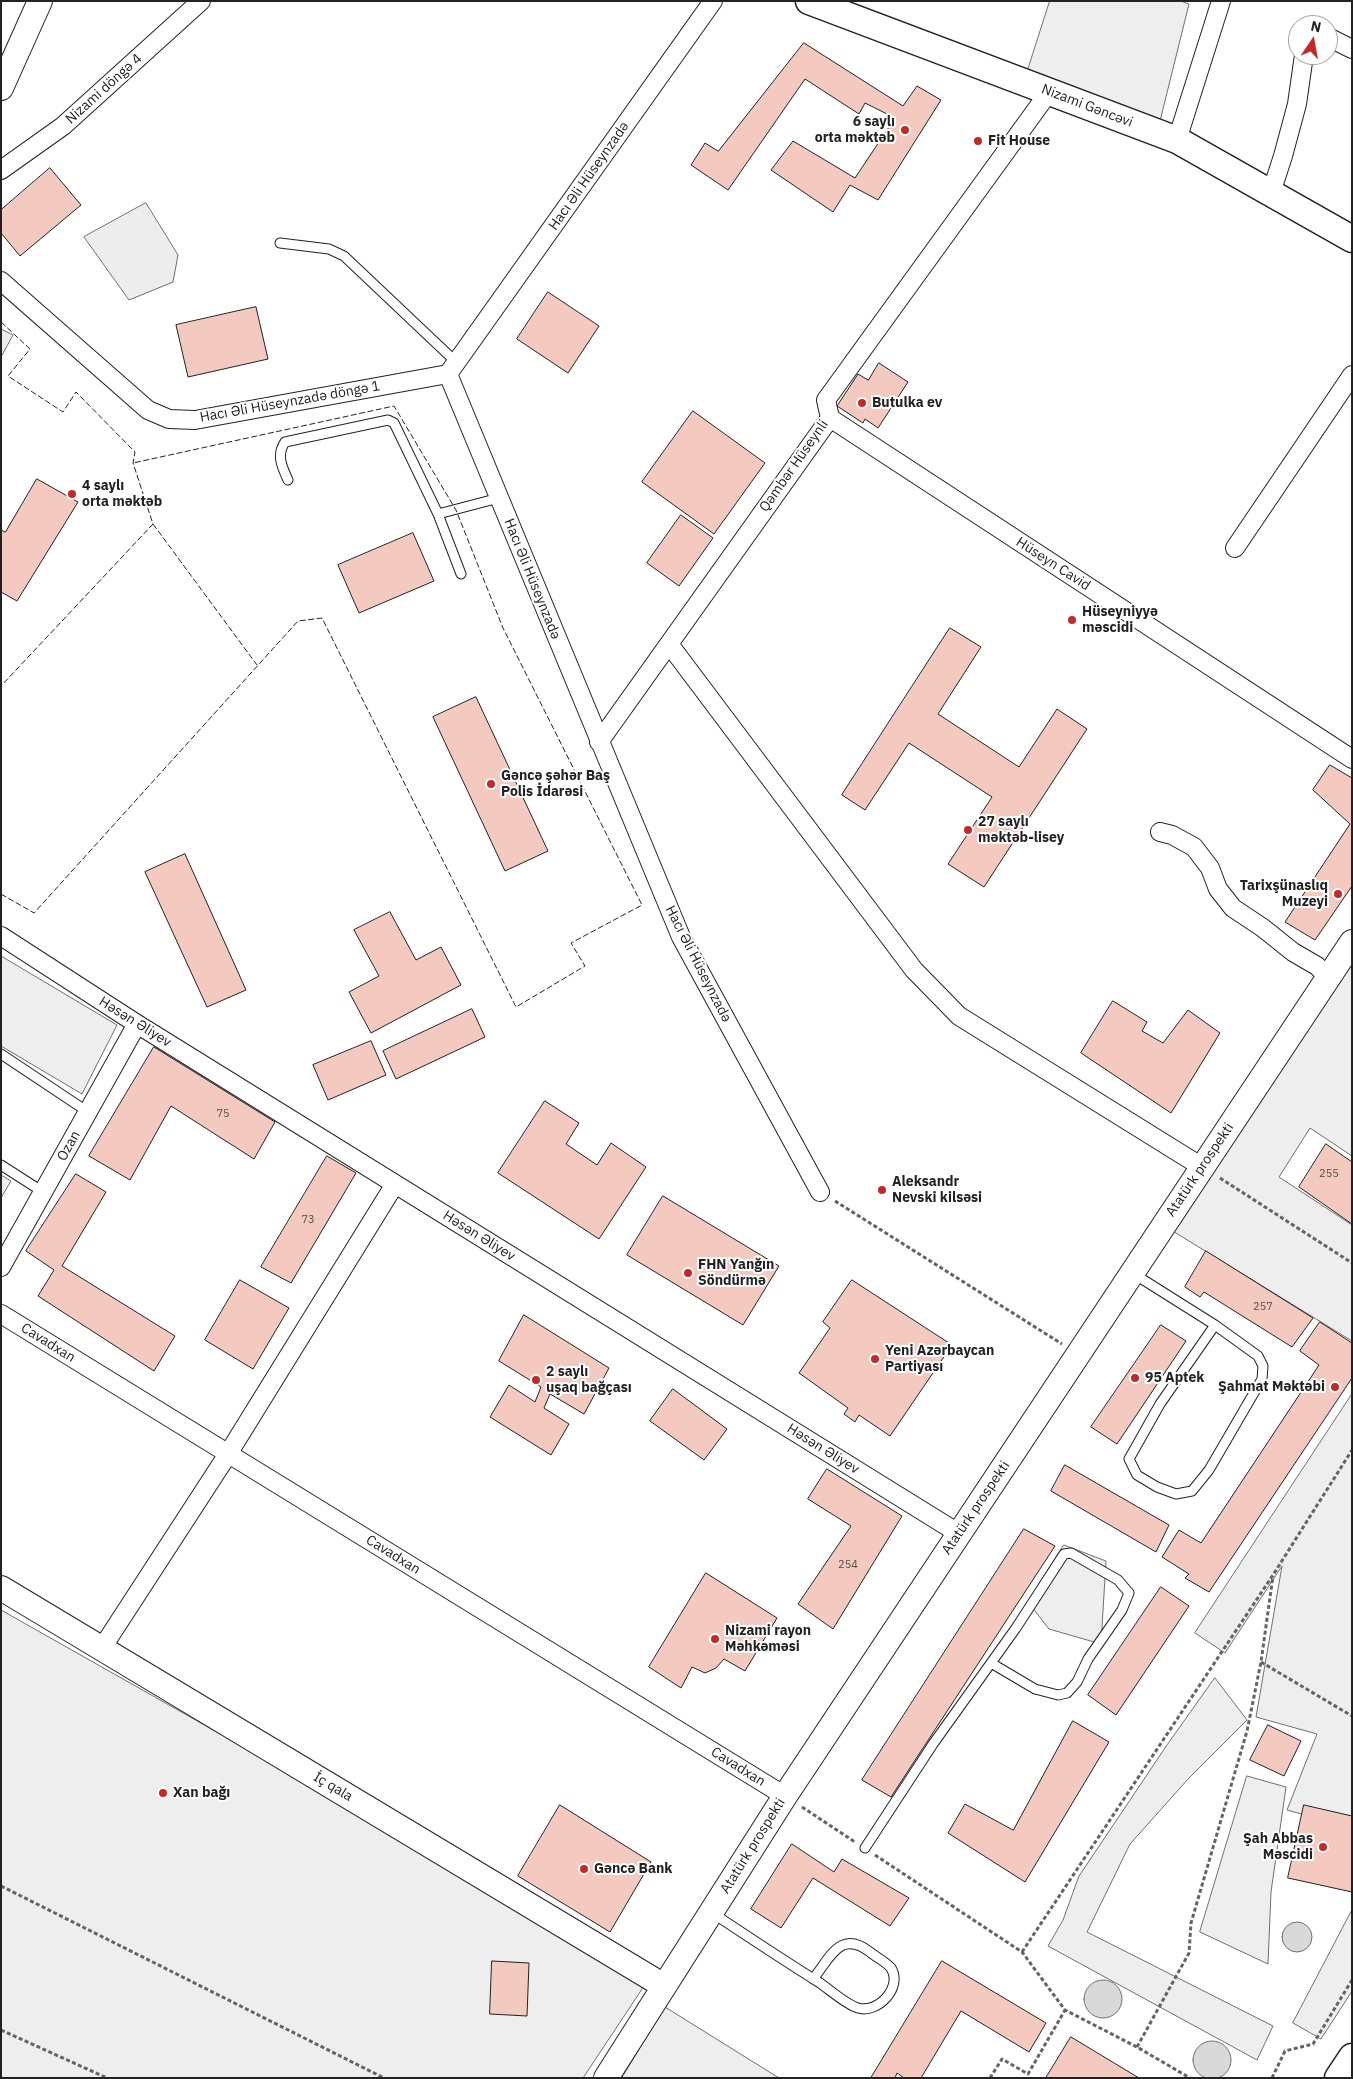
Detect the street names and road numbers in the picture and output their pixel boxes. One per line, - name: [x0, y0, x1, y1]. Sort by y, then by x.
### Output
- street label: Nizami döngə 4: [62, 50, 146, 128]
- street label: Nizami Gəncəvi: [1039, 81, 1135, 131]
- street label: Hacı Əli Hüseynzadə: [545, 118, 633, 234]
- street label: Hacı Əli Hüseynzadə döngə 1: [199, 378, 381, 426]
- street label: Qəmbər Hüseynli: [756, 417, 832, 515]
- street label: Hacı Əli Hüseynzadə: [500, 516, 564, 642]
- street label: Hüseyn Cavid: [1013, 534, 1093, 594]
- street label: Hacı Əli Hüseynzadə: [661, 903, 735, 1025]
- street label: Həsən Əliyev: [96, 993, 174, 1051]
- street label: Atatürk prospekti: [1162, 1120, 1238, 1220]
- street label: Ozan: [54, 1128, 84, 1164]
- street label: Həsən Əliyev: [440, 1207, 518, 1265]
- street label: Cavadxan: [18, 1320, 78, 1366]
- street label: Həsən Əliyev: [784, 1420, 862, 1478]
- street label: Atatürk prospekti: [938, 1458, 1014, 1558]
- street label: Cavadxan: [363, 1532, 423, 1578]
- street label: Cavadxan: [708, 1744, 768, 1790]
- street label: İç qala: [310, 1769, 356, 1805]
- street label: Atatürk prospekti: [717, 1795, 789, 1897]

